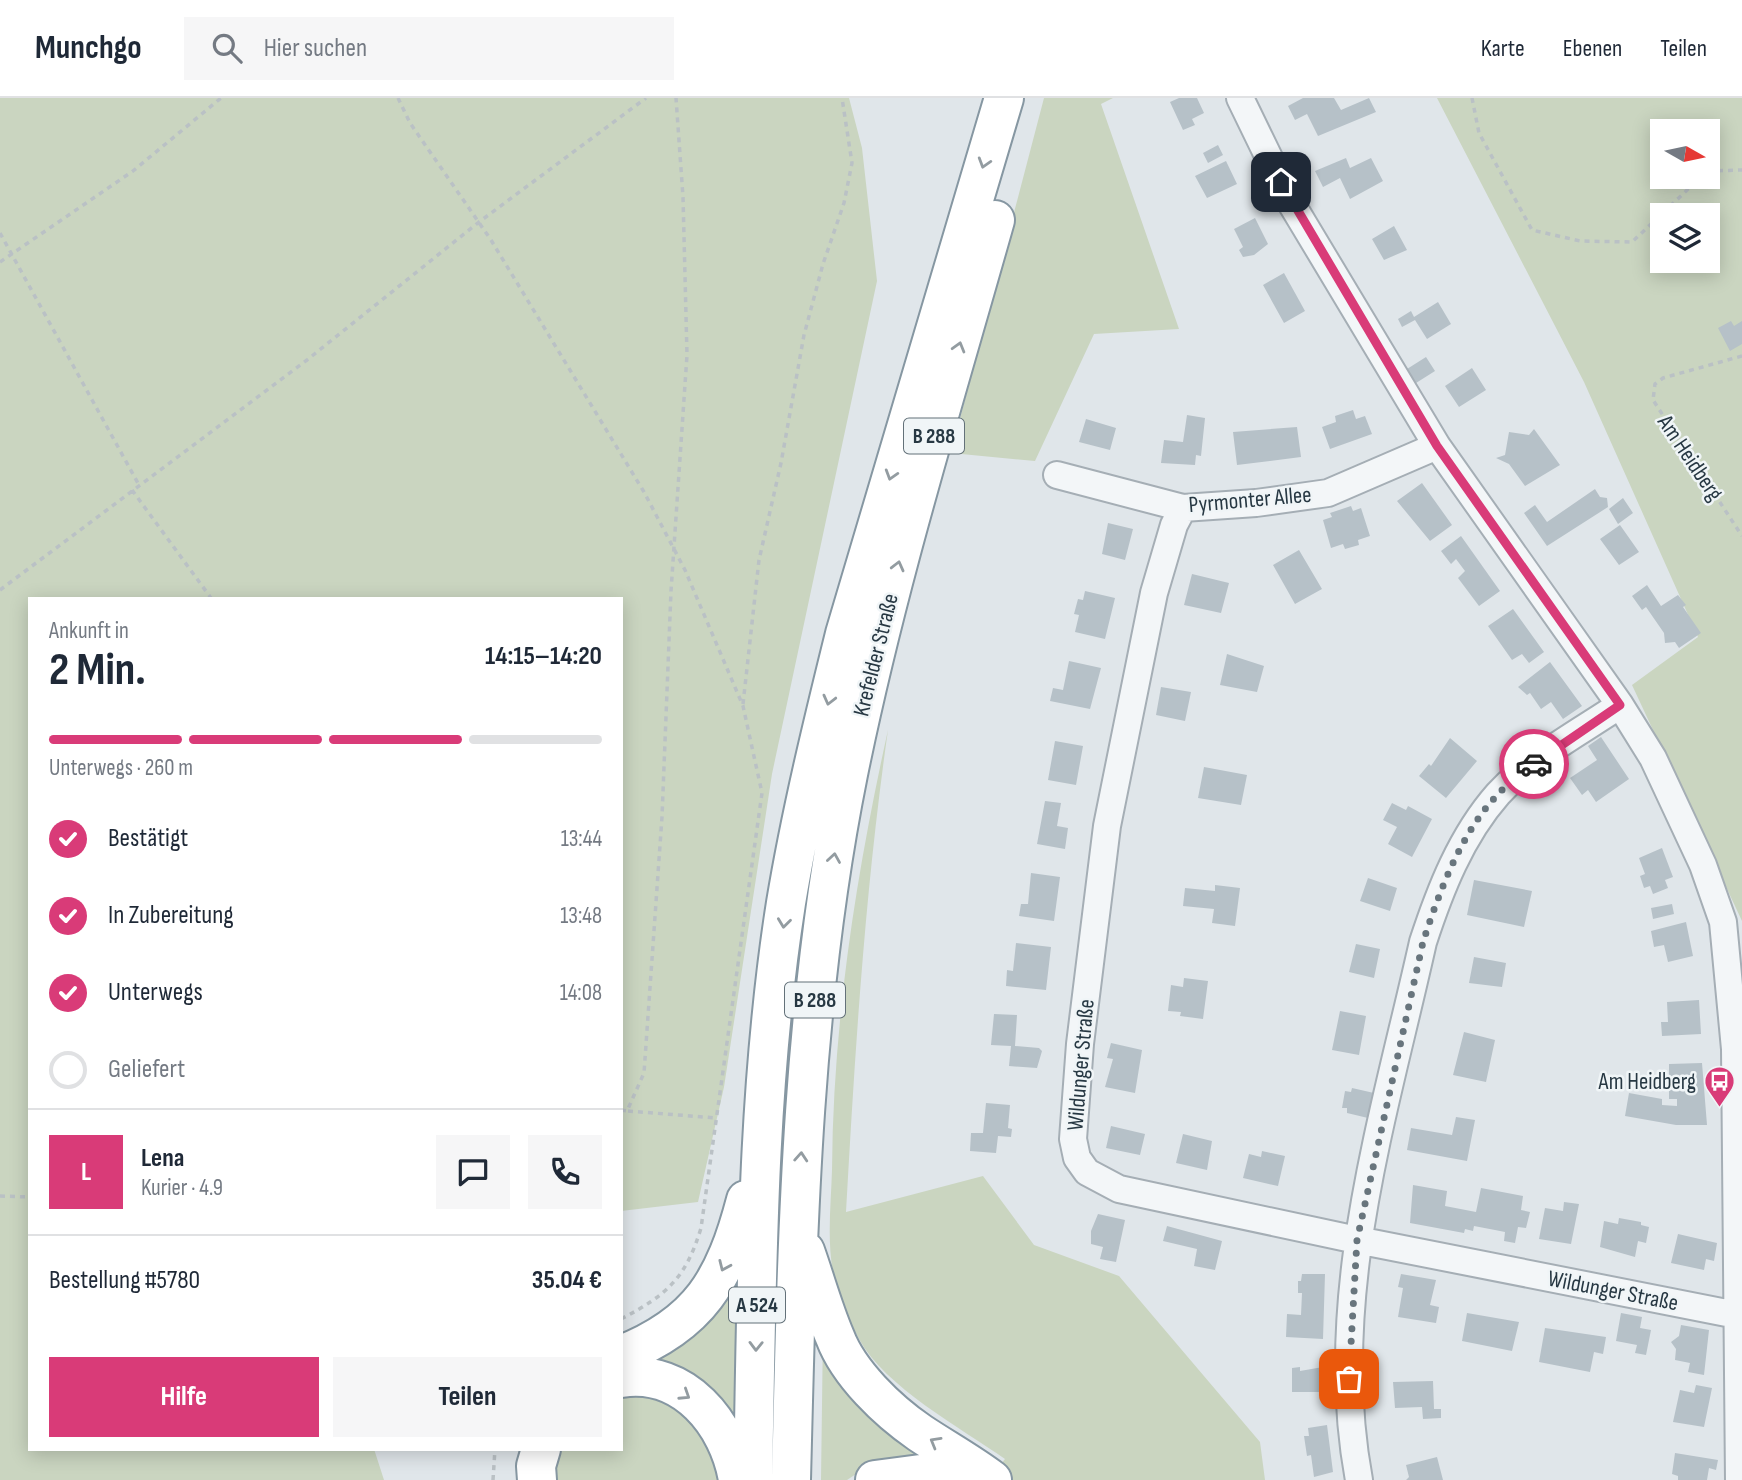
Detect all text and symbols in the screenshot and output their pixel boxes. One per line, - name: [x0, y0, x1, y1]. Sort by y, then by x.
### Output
- search box: [184, 17, 674, 80]
- text: Munchgo: [35, 28, 142, 68]
- icon: search: [208, 29, 246, 67]
- text: Hier suchen: [264, 33, 367, 64]
- text: Karte: [1481, 34, 1525, 63]
- text: Ebenen: [1563, 34, 1622, 63]
- text: Teilen: [1660, 34, 1707, 63]
- north arrow: [1650, 119, 1720, 189]
- map controls: [1650, 119, 1720, 273]
- pin: [1251, 152, 1311, 212]
- one-way arrow: [978, 157, 993, 169]
- icon: home: [1262, 163, 1300, 201]
- button: layers: [1650, 203, 1720, 273]
- one-way arrow: [950, 342, 965, 354]
- street label: Am Heidberg: [1651, 409, 1729, 506]
- road number: B 288: [904, 418, 964, 454]
- one-way arrow: [884, 469, 899, 481]
- street label: Pyrmonter Allee: [1187, 481, 1313, 519]
- one-way arrow: [890, 561, 904, 573]
- street label: Krefelder Straße: [847, 591, 905, 719]
- text: Ankunft in: [49, 617, 129, 645]
- text: 14:15–14:20: [485, 641, 602, 672]
- text: 2 Min.: [49, 643, 146, 698]
- one-way arrow: [822, 694, 837, 706]
- courier: [1499, 729, 1569, 799]
- icon: car: [1515, 745, 1553, 783]
- text: Unterwegs · 260 m: [49, 754, 193, 782]
- icon: check: [49, 820, 87, 858]
- text: Bestätigt: [108, 823, 188, 854]
- text: 13:44: [561, 825, 602, 853]
- one-way arrow: [827, 853, 842, 864]
- icon: check: [49, 897, 87, 935]
- text: In Zubereitung: [108, 900, 234, 931]
- text: 13:48: [560, 902, 602, 930]
- one-way arrow: [777, 918, 792, 929]
- icon: check: [49, 974, 87, 1012]
- text: Unterwegs: [108, 977, 203, 1008]
- text: 14:08: [560, 979, 602, 1007]
- road number: B 288: [785, 982, 845, 1018]
- street label: Wildunger Straße: [1061, 998, 1101, 1132]
- text: Geliefert: [108, 1054, 185, 1085]
- bus stop icon: Am Heidberg: [1702, 1065, 1736, 1109]
- place label: Am Heidberg: [1598, 1068, 1696, 1096]
- button: chat: [436, 1135, 510, 1209]
- button: phone: [528, 1135, 602, 1209]
- text: Lena: [141, 1143, 184, 1174]
- one-way arrow: [794, 1152, 809, 1163]
- text: L: [81, 1157, 91, 1188]
- text: Kurier · 4.9: [141, 1174, 223, 1202]
- one-way arrow: [718, 1259, 732, 1272]
- text: Bestellung #5780: [49, 1265, 200, 1296]
- text: 35.04 €: [532, 1265, 602, 1296]
- street label: Wildunger Straße: [1546, 1265, 1680, 1317]
- road number: A 524: [729, 1288, 785, 1322]
- one-way arrow: [748, 1341, 764, 1351]
- pin: [1319, 1349, 1379, 1409]
- button: Hilfe: [49, 1357, 319, 1437]
- button: Teilen: [333, 1357, 602, 1437]
- icon: bag: [1330, 1360, 1368, 1398]
- one-way arrow: [678, 1386, 691, 1399]
- one-way arrow: [930, 1437, 943, 1450]

